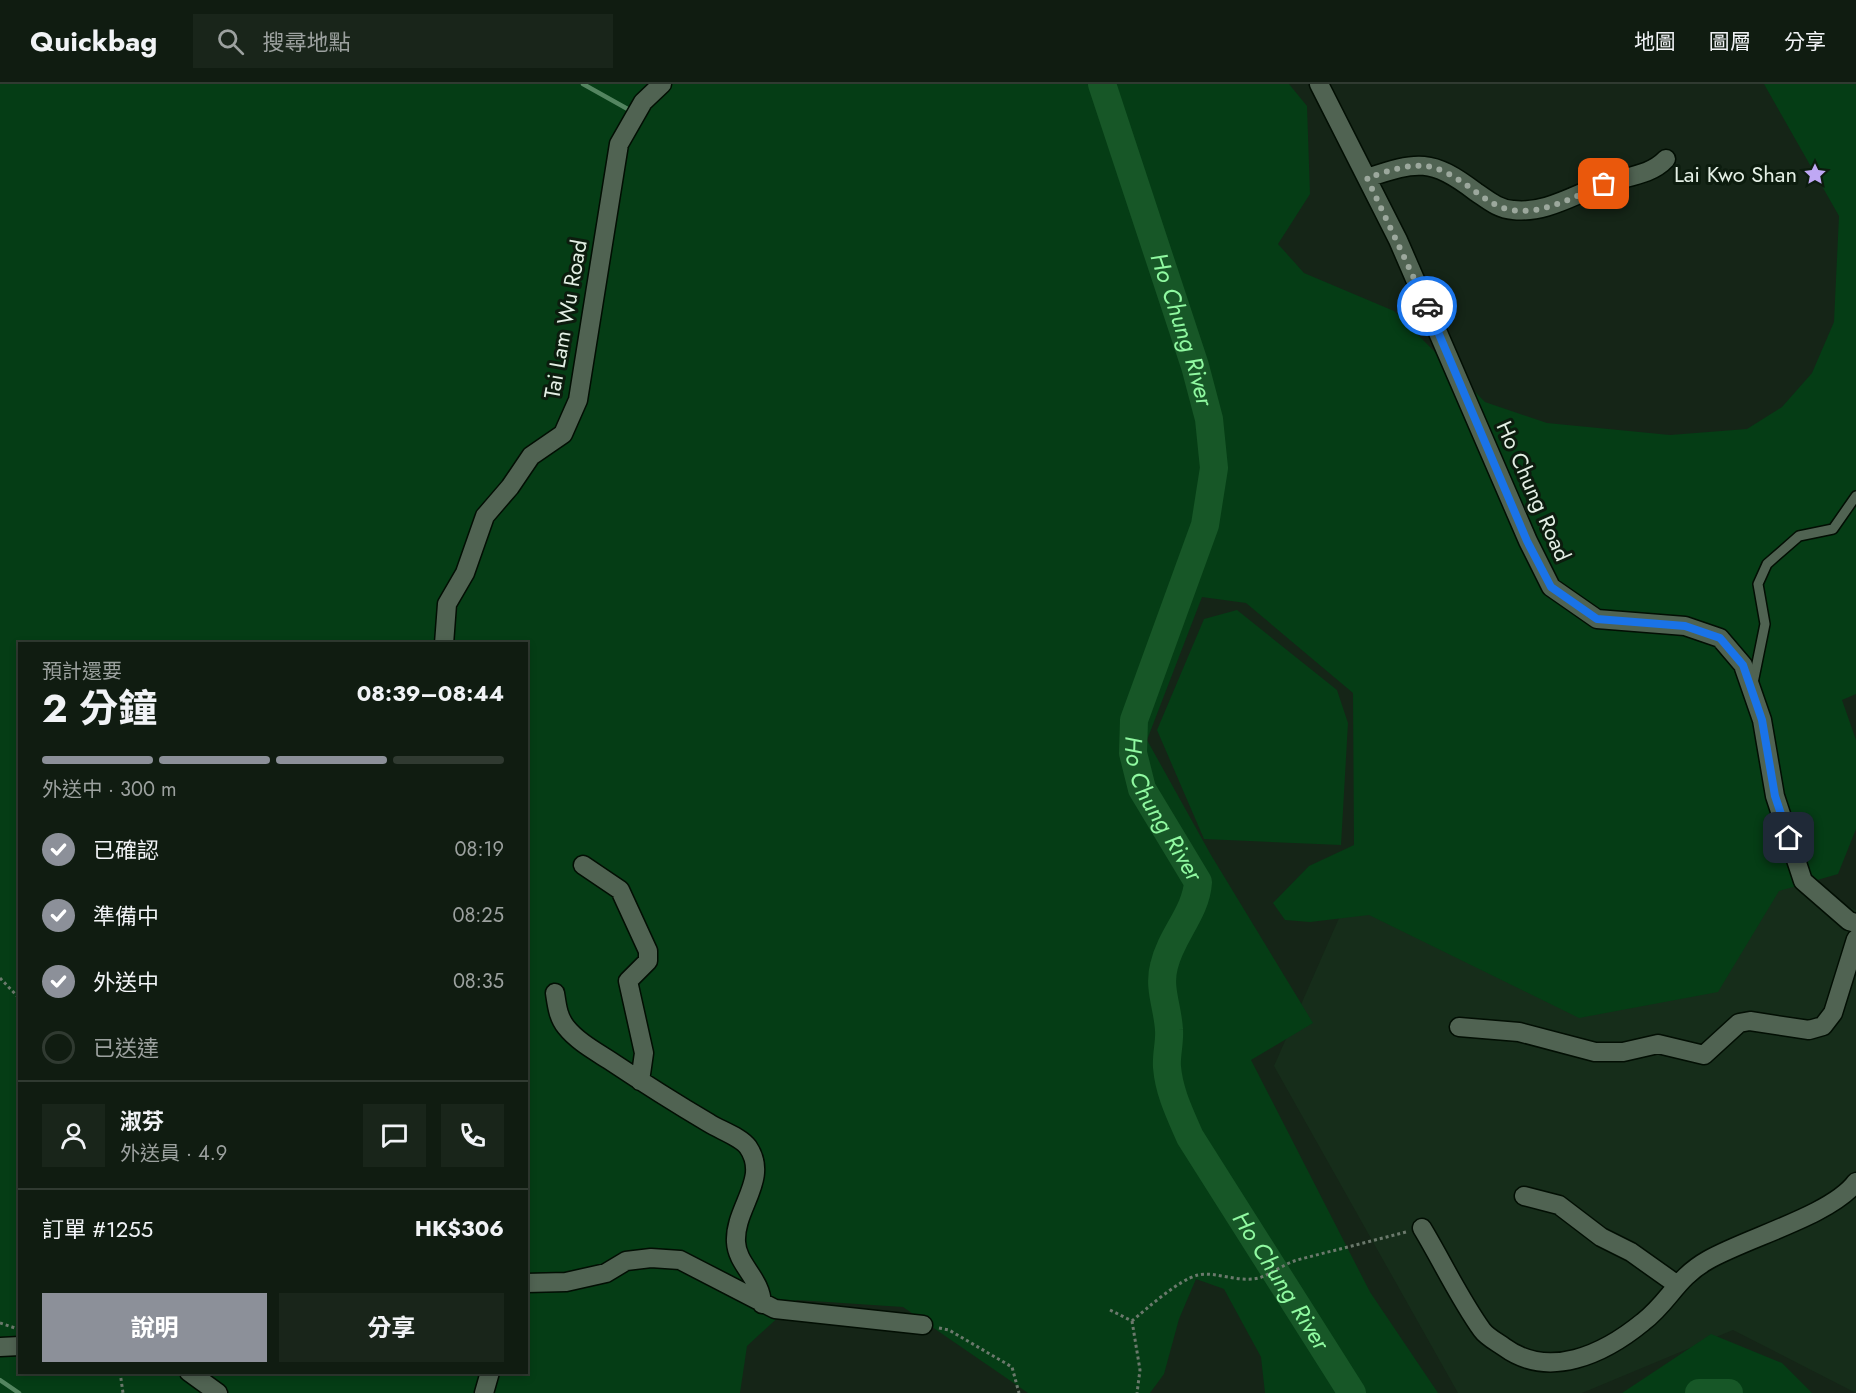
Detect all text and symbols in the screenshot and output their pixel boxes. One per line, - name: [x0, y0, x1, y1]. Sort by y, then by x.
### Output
- search box: [193, 14, 613, 68]
- text: Quickbag: [30, 21, 157, 62]
- icon: search: [214, 25, 247, 58]
- text: 搜尋地點: [262, 26, 350, 58]
- text: 地圖: [1634, 27, 1676, 57]
- text: 圖層: [1709, 27, 1751, 57]
- text: 分享: [1784, 27, 1826, 57]
- pin: [1578, 158, 1629, 209]
- place label: Lai Kwo Shan: [1674, 158, 1797, 190]
- place icon: Lai Kwo Shan: [1802, 161, 1828, 187]
- icon: bag: [1587, 167, 1620, 200]
- street label: Tai Lam Wu Road: [535, 237, 595, 401]
- water label: Ho Chung River: [1142, 248, 1223, 411]
- courier: [1397, 276, 1457, 336]
- icon: car: [1411, 290, 1444, 323]
- street label: Ho Chung Road: [1489, 416, 1579, 566]
- text: 預計還要: [42, 657, 122, 686]
- text: 08:39–08:44: [357, 677, 504, 709]
- text: 2 分鐘: [42, 680, 157, 737]
- water label: Ho Chung River: [1116, 736, 1213, 889]
- text: 外送中 · 300 m: [42, 775, 177, 804]
- pin: [1763, 812, 1814, 863]
- icon: home: [1772, 821, 1805, 854]
- icon: check: [42, 833, 75, 866]
- text: 已確認: [93, 834, 159, 866]
- text: 08:19: [455, 835, 504, 864]
- icon: check: [42, 899, 75, 932]
- text: 準備中: [93, 900, 159, 932]
- text: 08:25: [452, 901, 504, 930]
- icon: check: [42, 965, 75, 998]
- text: 外送中: [93, 966, 159, 998]
- text: 08:35: [453, 967, 504, 996]
- text: 已送達: [93, 1032, 159, 1064]
- button: person: [42, 1104, 105, 1167]
- button: chat: [363, 1104, 426, 1167]
- button: phone: [441, 1104, 504, 1167]
- text: 淑芬: [120, 1105, 164, 1137]
- text: 外送員 · 4.9: [120, 1139, 227, 1168]
- water label: Ho Chung River: [1224, 1204, 1340, 1359]
- text: HK$306: [415, 1212, 504, 1244]
- text: 訂單 #1255: [42, 1213, 153, 1245]
- button: 說明: [42, 1293, 267, 1362]
- button: 分享: [279, 1293, 504, 1362]

